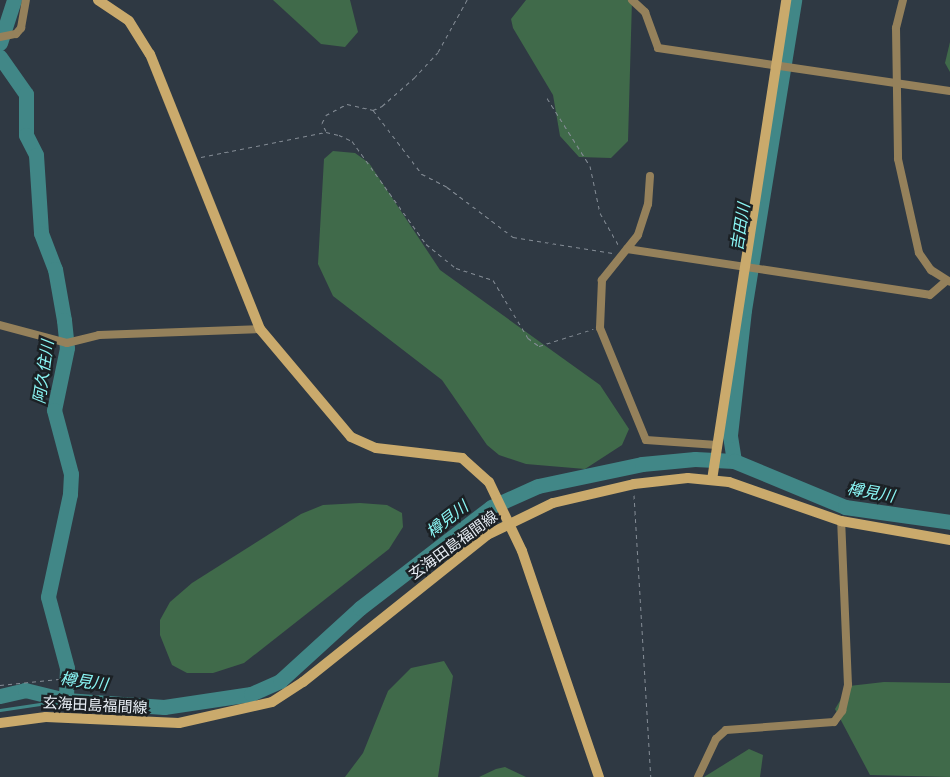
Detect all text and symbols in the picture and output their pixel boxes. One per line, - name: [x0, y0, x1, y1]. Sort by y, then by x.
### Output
- water label: 吉田川: [727, 202, 753, 252]
- water label: 阿久住川: [29, 339, 57, 405]
- water label: 樽見川: [846, 478, 896, 506]
- water label: 樽見川: [422, 497, 472, 541]
- street label: 玄海田島福間線: [405, 507, 501, 583]
- water label: 樽見川: [59, 668, 109, 694]
- street label: 玄海田島福間線: [42, 693, 148, 717]

